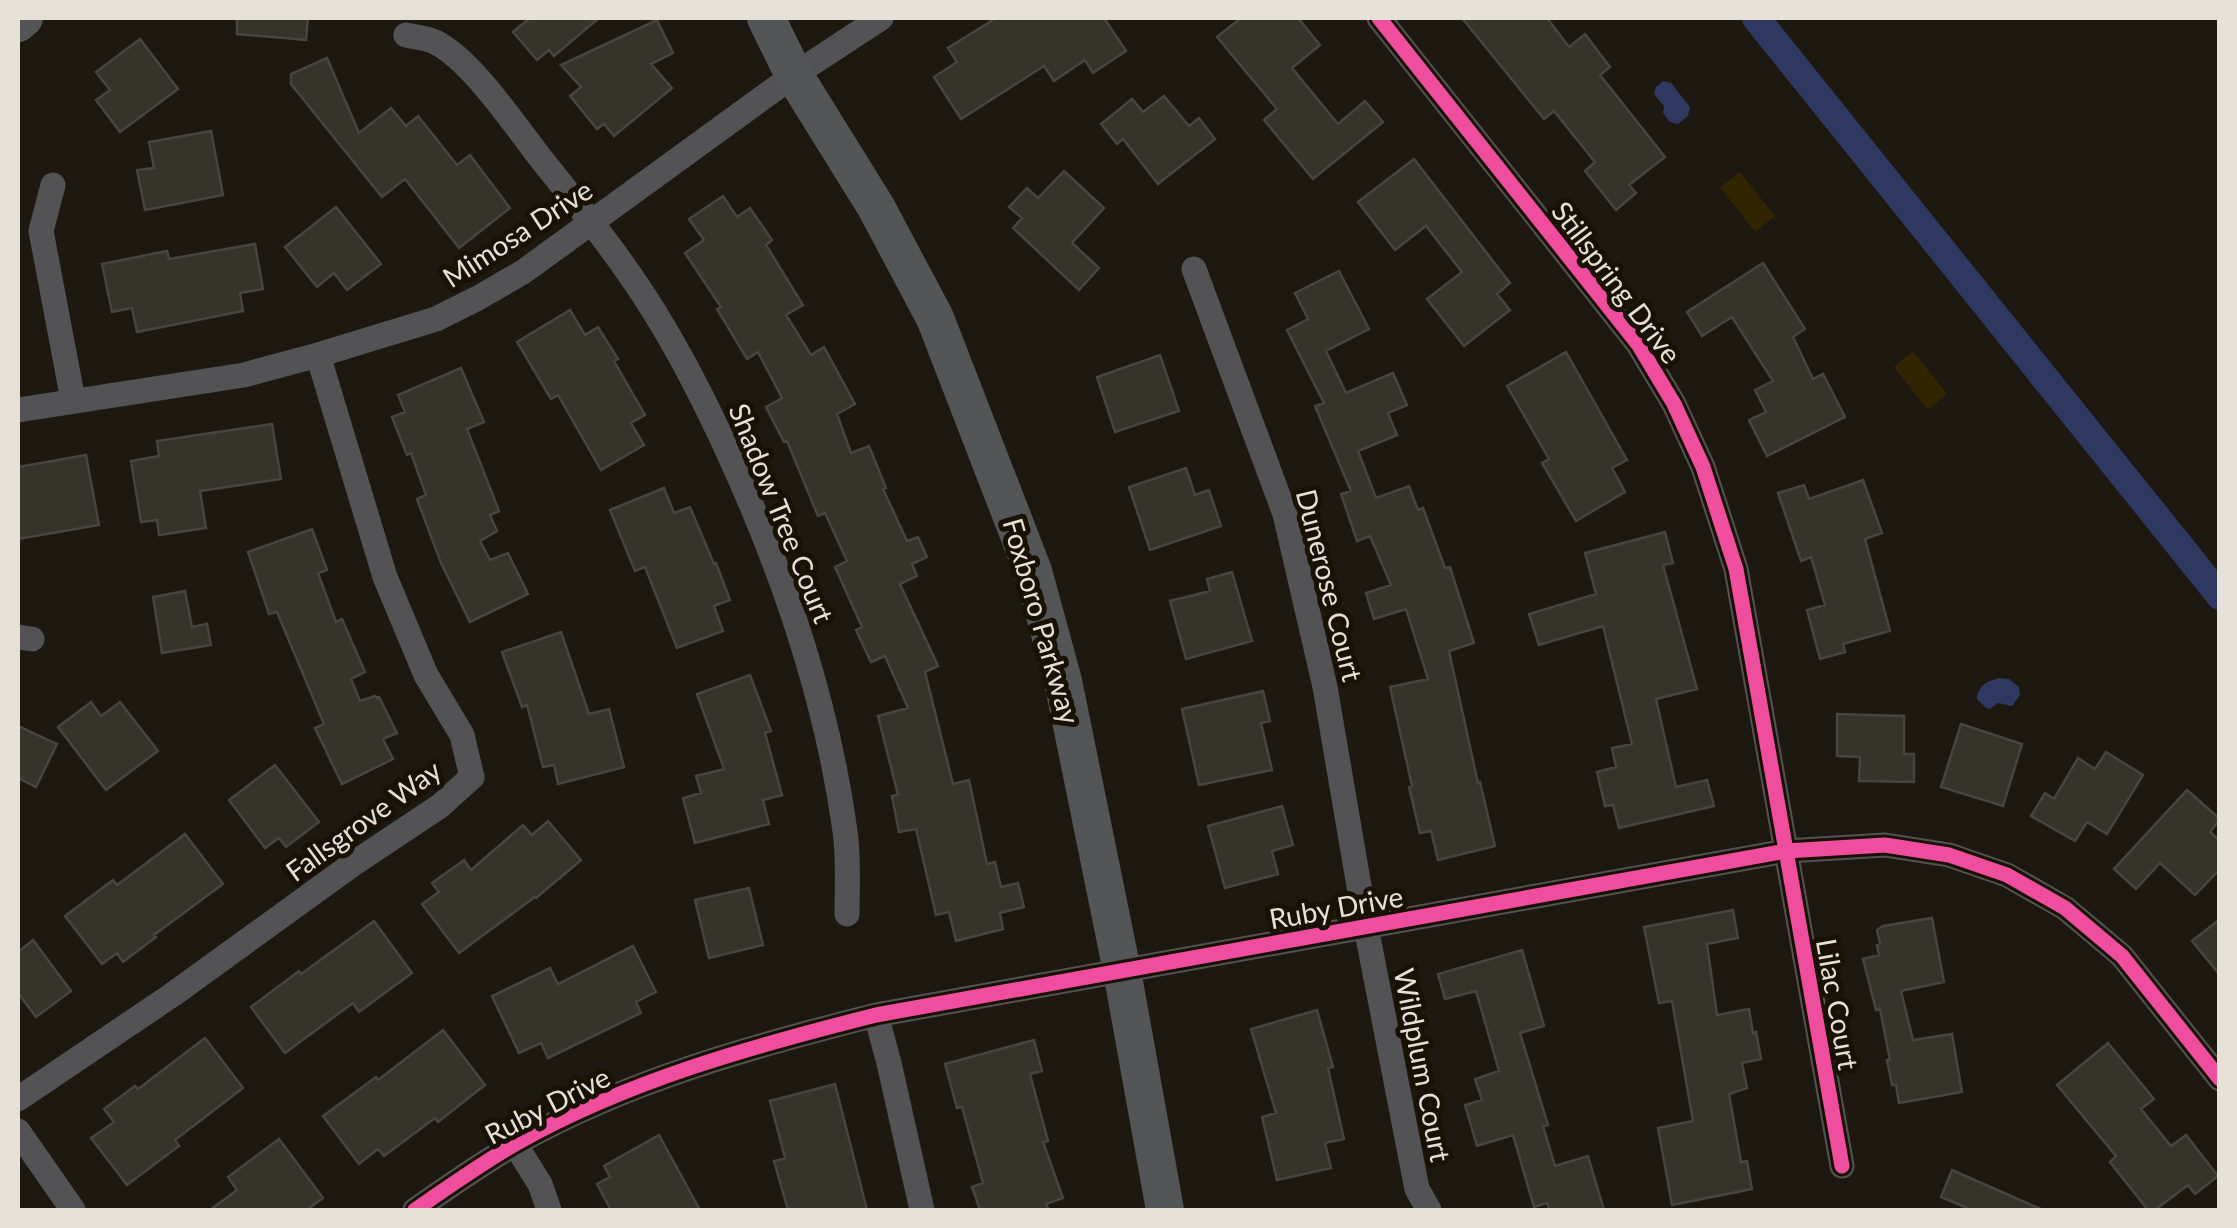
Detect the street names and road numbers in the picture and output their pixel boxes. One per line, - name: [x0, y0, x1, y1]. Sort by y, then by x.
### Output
- street label: Mimosa Drive: [436, 172, 598, 294]
- street label: Stillspring Drive: [1545, 194, 1689, 370]
- street label: Shadow Tree Court: [722, 398, 842, 628]
- street label: Dunerose Court: [1290, 485, 1370, 685]
- street label: Foxboro Parkway: [996, 514, 1088, 728]
- street label: Fallsgrove Way: [279, 752, 448, 888]
- street label: Ruby Drive: [1266, 878, 1406, 936]
- street label: Lilac Court: [1810, 936, 1866, 1072]
- street label: Wildplum Court: [1388, 965, 1458, 1165]
- street label: Ruby Drive: [479, 1059, 615, 1151]

